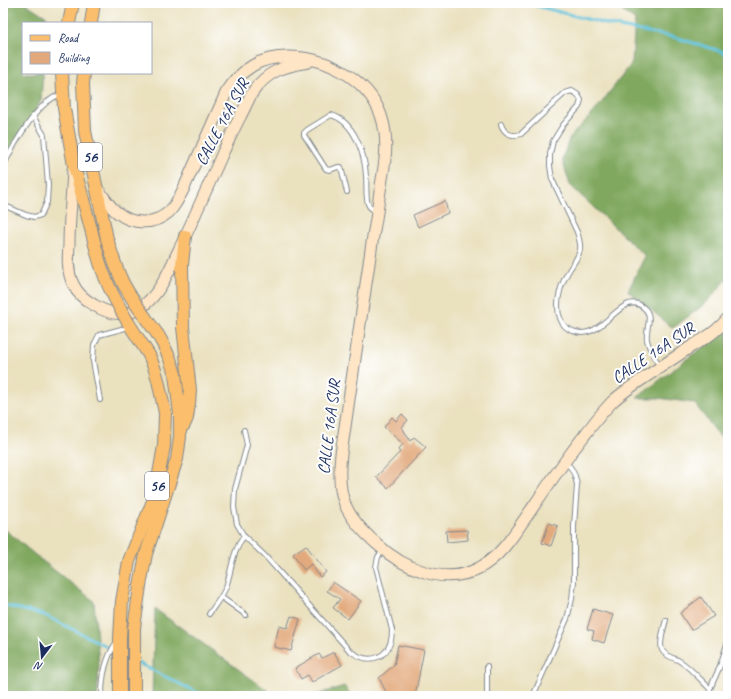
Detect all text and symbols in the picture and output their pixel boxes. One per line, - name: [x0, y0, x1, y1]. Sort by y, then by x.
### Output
- legend: [22, 22, 152, 74]
- text: Road: [58, 30, 80, 46]
- text: Building: [58, 50, 90, 66]
- street label: CALLE 16A SUR: [190, 74, 254, 169]
- road number: 56: [78, 143, 102, 171]
- street label: CALLE 16A SUR: [608, 317, 700, 388]
- street label: CALLE 16A SUR: [313, 377, 345, 475]
- road number: 56: [145, 472, 169, 500]
- north arrow: [22, 637, 62, 677]
- text: N: [32, 658, 44, 674]

